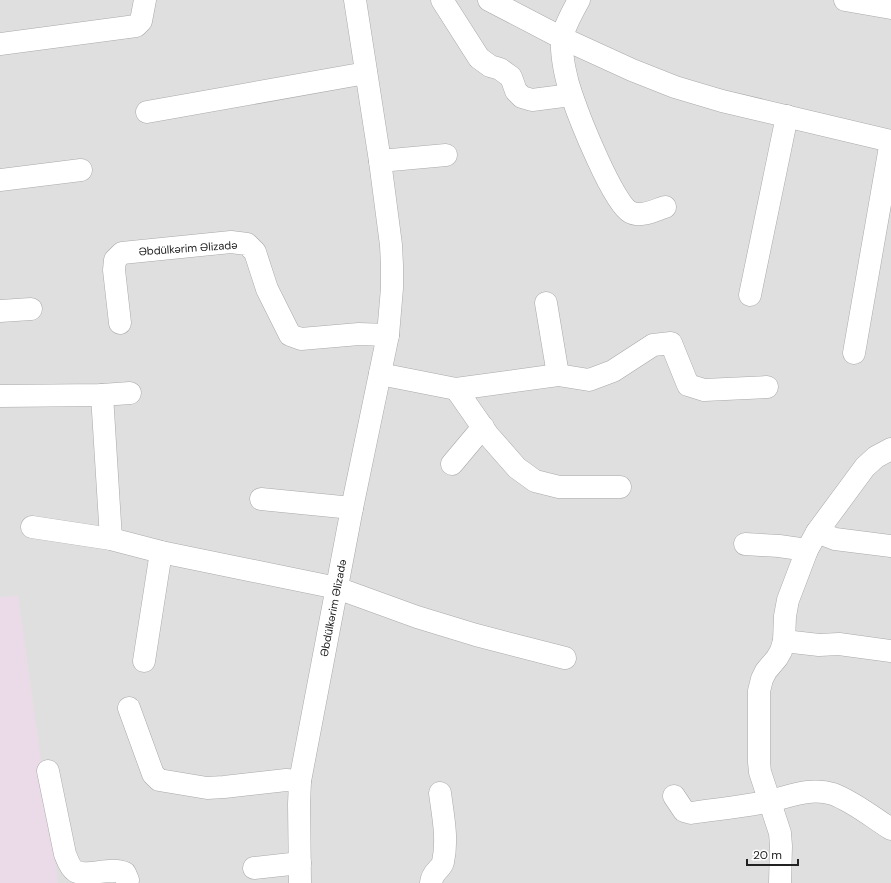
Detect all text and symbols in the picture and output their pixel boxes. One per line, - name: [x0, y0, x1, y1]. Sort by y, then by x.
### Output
- street label: Əbdülkərim Əlizadə: [138, 238, 238, 258]
- street label: Əbdülkərim Əlizadə: [317, 558, 349, 658]
- scale bar: [747, 841, 798, 867]
- text: 20 m: [753, 847, 782, 863]

